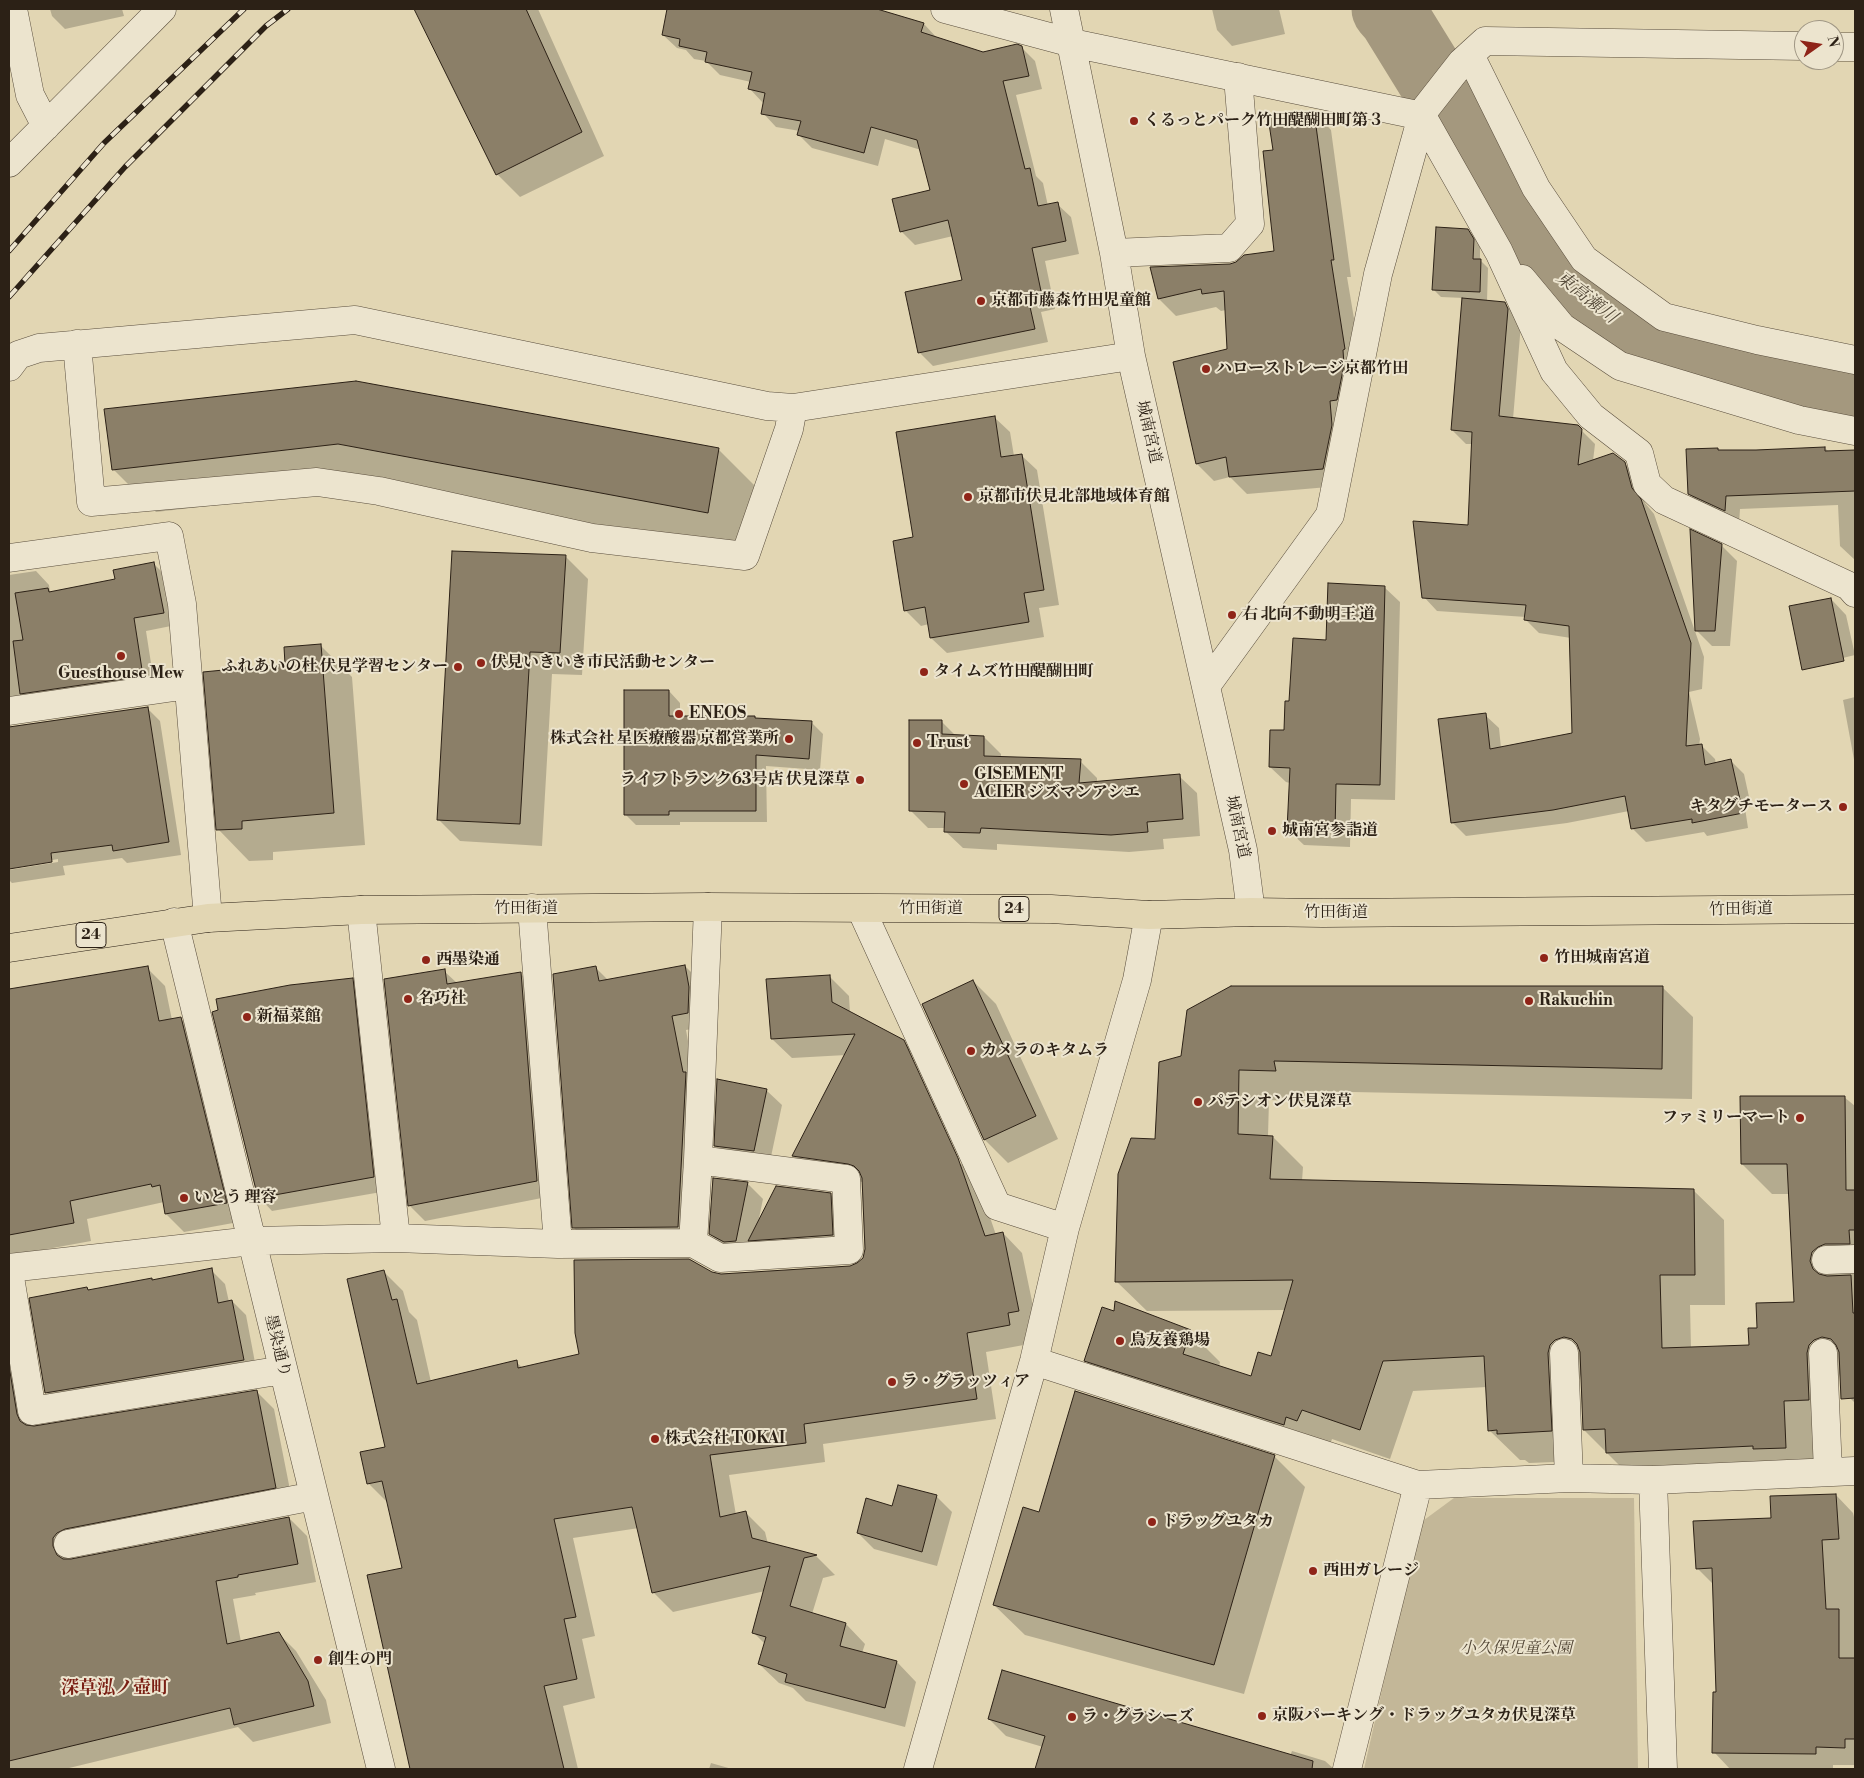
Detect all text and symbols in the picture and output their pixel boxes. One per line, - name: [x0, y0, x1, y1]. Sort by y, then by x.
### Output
- north arrow: [1794, 20, 1844, 70]
- text: N: [1823, 34, 1843, 49]
- place label: くるっとパーク竹田醍醐田町第３: [1144, 111, 1384, 131]
- marker: くるっとパーク竹田醍醐田町第３: [1128, 115, 1140, 127]
- water label: 東高瀬川: [1551, 267, 1621, 329]
- place label: 京都市藤森竹田児童館: [991, 291, 1151, 311]
- marker: 京都市藤森竹田児童館: [975, 295, 987, 307]
- place label: ハローストレージ京都竹田: [1216, 359, 1408, 379]
- marker: ハローストレージ京都竹田: [1200, 363, 1212, 375]
- street label: 城南宮道: [1131, 399, 1165, 465]
- place label: 京都市伏見北部地域体育館: [978, 487, 1170, 507]
- marker: 京都市伏見北部地域体育館: [962, 491, 974, 503]
- place label: 右 北向不動明王 道: [1242, 605, 1375, 625]
- marker: 右 北向不動明王 道: [1226, 609, 1238, 621]
- marker: Guesthouse Mew: [115, 650, 127, 662]
- place label: 伏見いきいき市民活動センター: [491, 653, 715, 673]
- place label: ふれあいの杜 伏見学習センター: [221, 657, 448, 677]
- marker: 伏見いきいき市民活動センター: [475, 657, 487, 669]
- marker: ふれあいの杜 伏見学習センター: [452, 661, 464, 673]
- place label: タイムズ竹田醍醐田町: [934, 662, 1094, 682]
- place label: Guesthouse Mew: [58, 664, 184, 684]
- marker: タイムズ竹田醍醐田町: [918, 666, 930, 678]
- place label: ENEOS: [689, 704, 746, 724]
- marker: ENEOS: [673, 708, 685, 720]
- place label: 株式会社 星医療酸器 京都営業所: [550, 729, 779, 749]
- marker: 株式会社 星医療酸器 京都営業所: [783, 733, 795, 745]
- place label: Trust: [927, 733, 969, 753]
- marker: Trust: [911, 737, 923, 749]
- place label: GISEMENT ACIER ジズマンアシエ: [974, 765, 1140, 803]
- place label: ライフトランク63号店 伏見深草: [620, 770, 850, 790]
- marker: ライフトランク63号店 伏見深草: [854, 774, 866, 786]
- marker: GISEMENT ACIER ジズマンアシエ: [958, 778, 970, 790]
- street label: 城南宮道: [1221, 794, 1253, 860]
- place label: キタグチモータース: [1690, 797, 1833, 817]
- marker: キタグチモータース: [1837, 801, 1849, 813]
- place label: 城南宮参詣道: [1282, 821, 1378, 841]
- marker: 城南宮参詣道: [1266, 825, 1278, 837]
- road number: 24: [999, 896, 1029, 922]
- street label: 竹田街道: [494, 899, 558, 919]
- street label: 竹田街道: [899, 899, 963, 919]
- street label: 竹田街道: [1709, 900, 1773, 920]
- street label: 竹田街道: [1304, 903, 1368, 923]
- road number: 24: [76, 922, 106, 948]
- place label: 竹田城南宮道: [1554, 948, 1650, 968]
- place label: 西墨染通: [436, 950, 500, 970]
- marker: 竹田城南宮道: [1538, 952, 1550, 964]
- marker: 西墨染通: [420, 954, 432, 966]
- place label: 名巧社: [418, 989, 466, 1009]
- place label: Rakuchin: [1539, 991, 1613, 1011]
- marker: 名巧社: [402, 993, 414, 1005]
- marker: Rakuchin: [1523, 995, 1535, 1007]
- place label: 新福菜館: [257, 1007, 321, 1027]
- marker: 新福菜館: [241, 1011, 253, 1023]
- place label: カメラのキタムラ: [981, 1041, 1109, 1061]
- marker: カメラのキタムラ: [965, 1045, 977, 1057]
- place label: パテシオン伏見深草: [1208, 1092, 1352, 1112]
- marker: パテシオン伏見深草: [1192, 1096, 1204, 1108]
- place label: ファミリーマート: [1662, 1108, 1790, 1128]
- marker: ファミリーマート: [1794, 1112, 1806, 1124]
- place label: いとう 理容: [194, 1188, 277, 1208]
- marker: いとう 理容: [178, 1192, 190, 1204]
- street label: 墨染通り: [260, 1313, 294, 1379]
- place label: 鳥友養鶏場: [1130, 1331, 1210, 1351]
- marker: 鳥友養鶏場: [1114, 1335, 1126, 1347]
- place label: ラ・グラッツィア: [902, 1372, 1030, 1392]
- marker: ラ・グラッツィア: [886, 1376, 898, 1388]
- place label: 株式会社 TOKAI: [665, 1429, 785, 1449]
- marker: 株式会社 TOKAI: [649, 1433, 661, 1445]
- place label: ドラッグユタカ: [1162, 1512, 1274, 1532]
- marker: ドラッグユタカ: [1146, 1516, 1158, 1528]
- place label: 西田ガレージ: [1323, 1561, 1419, 1581]
- marker: 西田ガレージ: [1307, 1565, 1319, 1577]
- park label: 小久保児童公園: [1460, 1639, 1572, 1659]
- place label: 創生の門: [328, 1650, 392, 1670]
- marker: 創生の門: [312, 1654, 324, 1666]
- district label: 深草泓ノ壺町: [61, 1678, 169, 1700]
- place label: 京阪パーキング・ドラッグユタカ伏見深草: [1272, 1706, 1576, 1726]
- place label: ラ・グラシーズ: [1082, 1707, 1194, 1727]
- marker: 京阪パーキング・ドラッグユタカ伏見深草: [1256, 1710, 1268, 1722]
- marker: ラ・グラシーズ: [1066, 1711, 1078, 1723]

